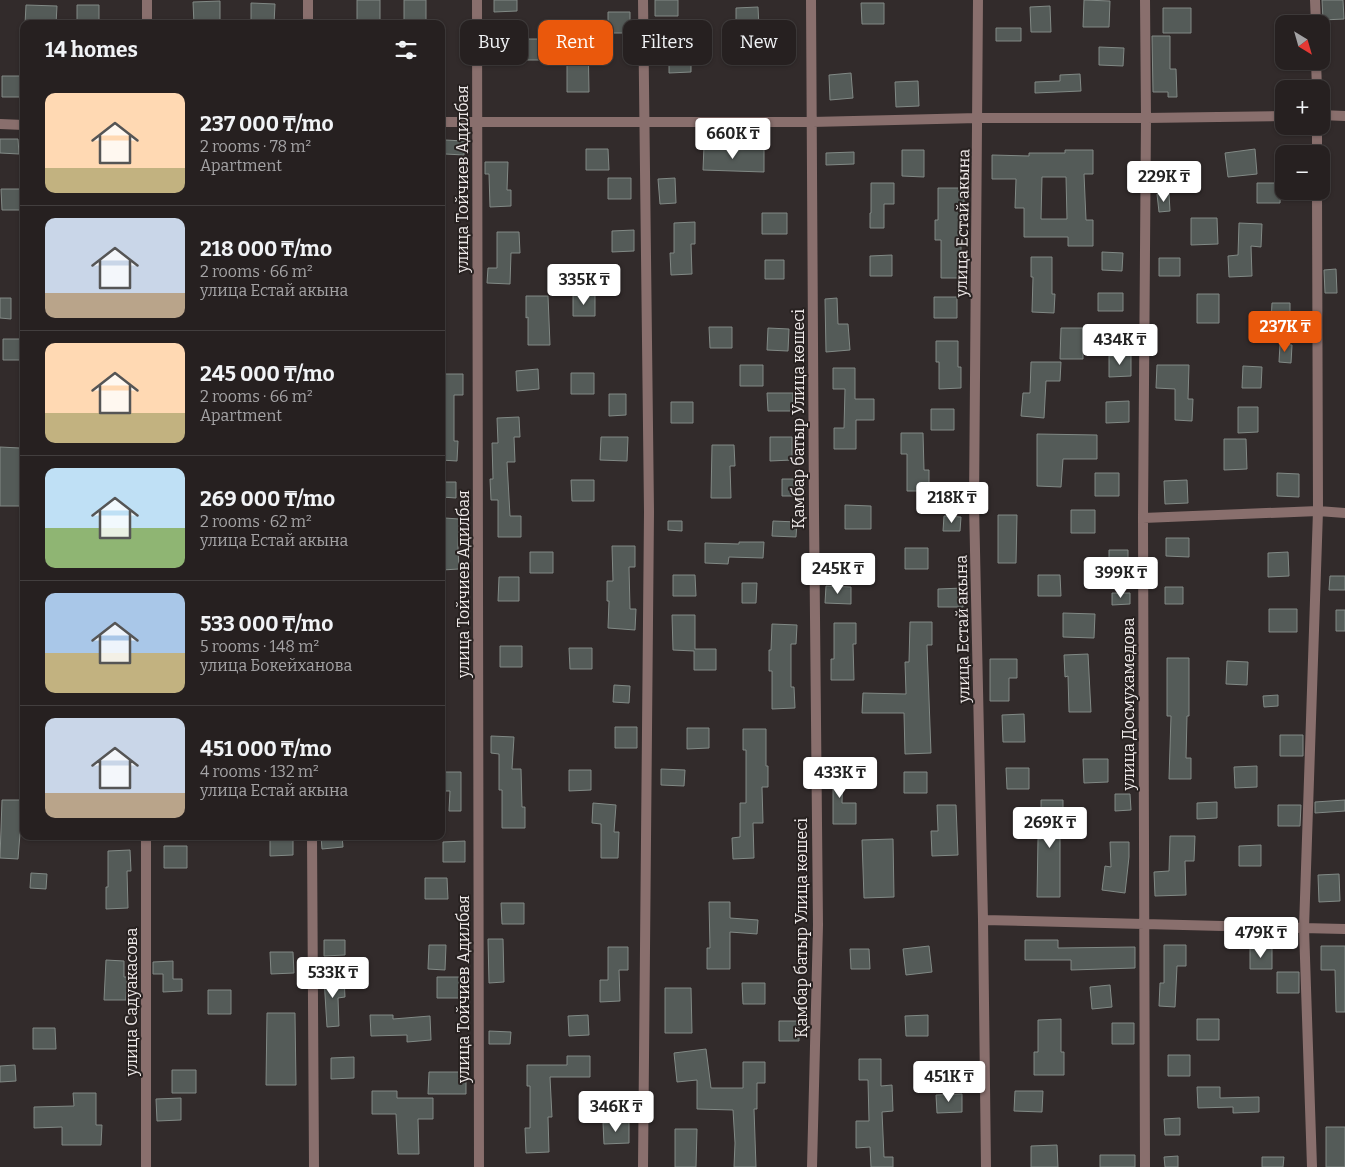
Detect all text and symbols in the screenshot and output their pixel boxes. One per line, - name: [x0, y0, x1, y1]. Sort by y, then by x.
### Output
- north arrow: [1275, 15, 1330, 70]
- map controls: [1275, 15, 1330, 200]
- chip: Buy: [460, 20, 528, 65]
- chip: Rent: [538, 20, 613, 65]
- chip: Filters: [623, 20, 712, 65]
- chip: New: [722, 20, 796, 65]
- icon: filters: [392, 36, 420, 64]
- text: 14 homes: [45, 37, 138, 63]
- button: +: [1275, 80, 1330, 135]
- street label: улица Тойчиев Адилбая: [453, 85, 472, 274]
- text: 237 000 ₸/mo: [200, 111, 334, 137]
- icon: home: [85, 113, 145, 173]
- pin: 660K ₸: [692, 118, 774, 160]
- text: 660K ₸: [706, 124, 760, 143]
- text: 2 rooms · 78 m²: [200, 137, 311, 156]
- button: −: [1275, 145, 1330, 200]
- street label: улица Естай акына: [952, 148, 973, 298]
- text: Apartment: [200, 156, 282, 175]
- pin: 229K ₸: [1123, 160, 1205, 203]
- text: 229K ₸: [1138, 167, 1190, 186]
- text: 218 000 ₸/mo: [200, 236, 332, 262]
- icon: home: [85, 238, 145, 298]
- text: 2 rooms · 66 m²: [200, 262, 313, 281]
- pin: 335K ₸: [543, 264, 625, 306]
- text: 335K ₸: [558, 270, 610, 289]
- text: улица Естай акына: [200, 281, 348, 300]
- street label: Қамбар батыр Улица көшесі: [789, 309, 808, 529]
- pin: 237K ₸: [1244, 310, 1326, 353]
- text: 237K ₸: [1259, 317, 1311, 336]
- pin: 434K ₸: [1079, 324, 1161, 366]
- text: 434K ₸: [1093, 330, 1147, 349]
- text: 245 000 ₸/mo: [200, 361, 335, 387]
- icon: home: [85, 363, 145, 423]
- text: 2 rooms · 66 m²: [200, 387, 313, 406]
- text: Apartment: [200, 406, 282, 425]
- pin: 218K ₸: [911, 482, 993, 524]
- text: 269 000 ₸/mo: [200, 486, 335, 512]
- icon: home: [85, 488, 145, 548]
- text: 218K ₸: [927, 488, 977, 507]
- street label: улица Тойчиев Адилбая: [454, 490, 473, 679]
- text: 2 rooms · 62 m²: [200, 512, 312, 531]
- text: улица Естай акына: [200, 531, 348, 550]
- pin: 245K ₸: [797, 552, 879, 595]
- street label: улица Естай акына: [952, 554, 973, 704]
- pin: 399K ₸: [1080, 556, 1162, 599]
- text: 245K ₸: [812, 559, 864, 578]
- text: 399K ₸: [1095, 563, 1147, 582]
- text: 533 000 ₸/mo: [200, 611, 333, 637]
- icon: home: [85, 613, 145, 673]
- street label: улица Досмухамедова: [1119, 617, 1138, 791]
- text: 5 rooms · 148 m²: [200, 637, 319, 656]
- text: улица Бокейханова: [200, 656, 352, 675]
- text: 451 000 ₸/mo: [200, 736, 332, 762]
- icon: home: [85, 738, 145, 798]
- pin: 433K ₸: [799, 756, 881, 799]
- text: 4 rooms · 132 m²: [200, 762, 319, 781]
- text: 433K ₸: [814, 763, 866, 782]
- text: улица Естай акына: [200, 781, 348, 800]
- pin: 269K ₸: [1009, 806, 1091, 849]
- text: 269K ₸: [1024, 813, 1076, 832]
- street label: Қамбар батыр Улица көшесі: [792, 818, 811, 1038]
- street label: улица Тойчиев Адилбая: [454, 895, 473, 1084]
- pin: 479K ₸: [1220, 916, 1302, 959]
- text: 479K ₸: [1235, 923, 1287, 942]
- street label: улица Садуакасова: [122, 928, 141, 1077]
- pin: 533K ₸: [292, 956, 374, 999]
- text: 533K ₸: [308, 963, 358, 982]
- pin: 451K ₸: [908, 1060, 990, 1103]
- text: 451K ₸: [924, 1067, 974, 1086]
- pin: 346K ₸: [575, 1090, 657, 1133]
- text: 346K ₸: [590, 1097, 642, 1116]

